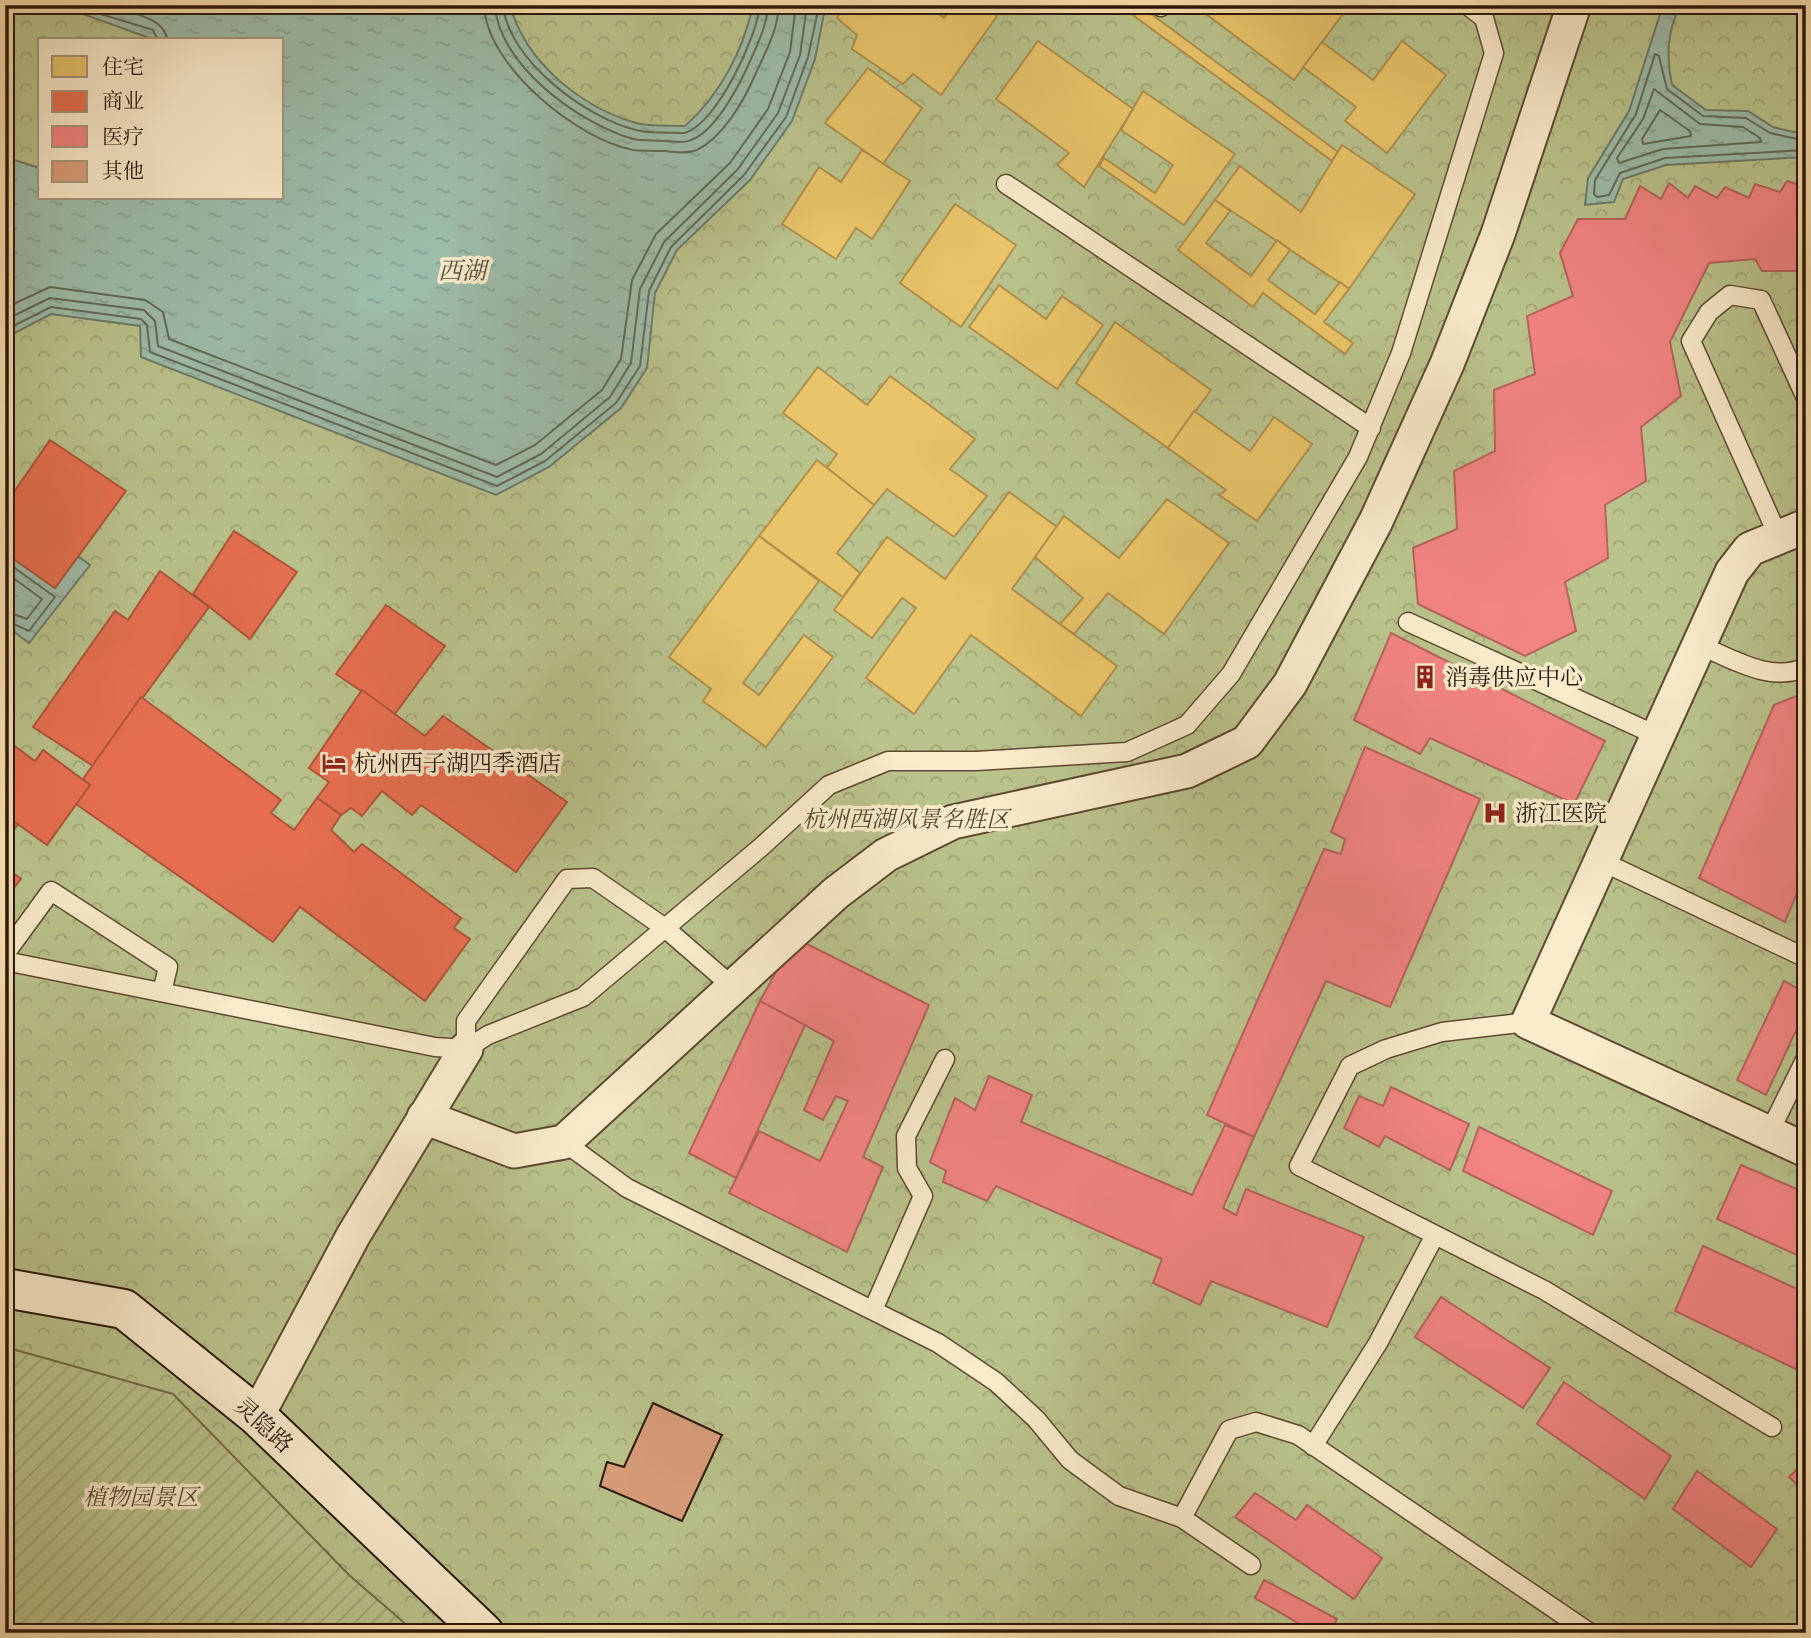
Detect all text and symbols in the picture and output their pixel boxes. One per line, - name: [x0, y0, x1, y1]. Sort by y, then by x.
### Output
- legend: [38, 38, 284, 200]
- text: 住宅: [102, 53, 144, 80]
- text: 商业: [102, 87, 144, 114]
- text: 医疗: [102, 123, 144, 150]
- text: 其他: [102, 157, 144, 184]
- water label: 西湖: [438, 255, 490, 286]
- place label: 消毒供应中心: [1445, 662, 1583, 692]
- building icon: 消毒供应中心: [1411, 663, 1439, 691]
- place label: 杭州西子湖四季酒店: [354, 748, 561, 778]
- hotel icon: 杭州西子湖四季酒店: [320, 749, 348, 777]
- place label: 浙江医院: [1515, 798, 1607, 828]
- hospital icon: 浙江医院: [1481, 799, 1509, 827]
- park label: 杭州西湖风景名胜区: [803, 804, 1013, 834]
- street label: 灵隐路: [228, 1391, 300, 1459]
- park label: 植物园景区: [84, 1482, 202, 1512]

